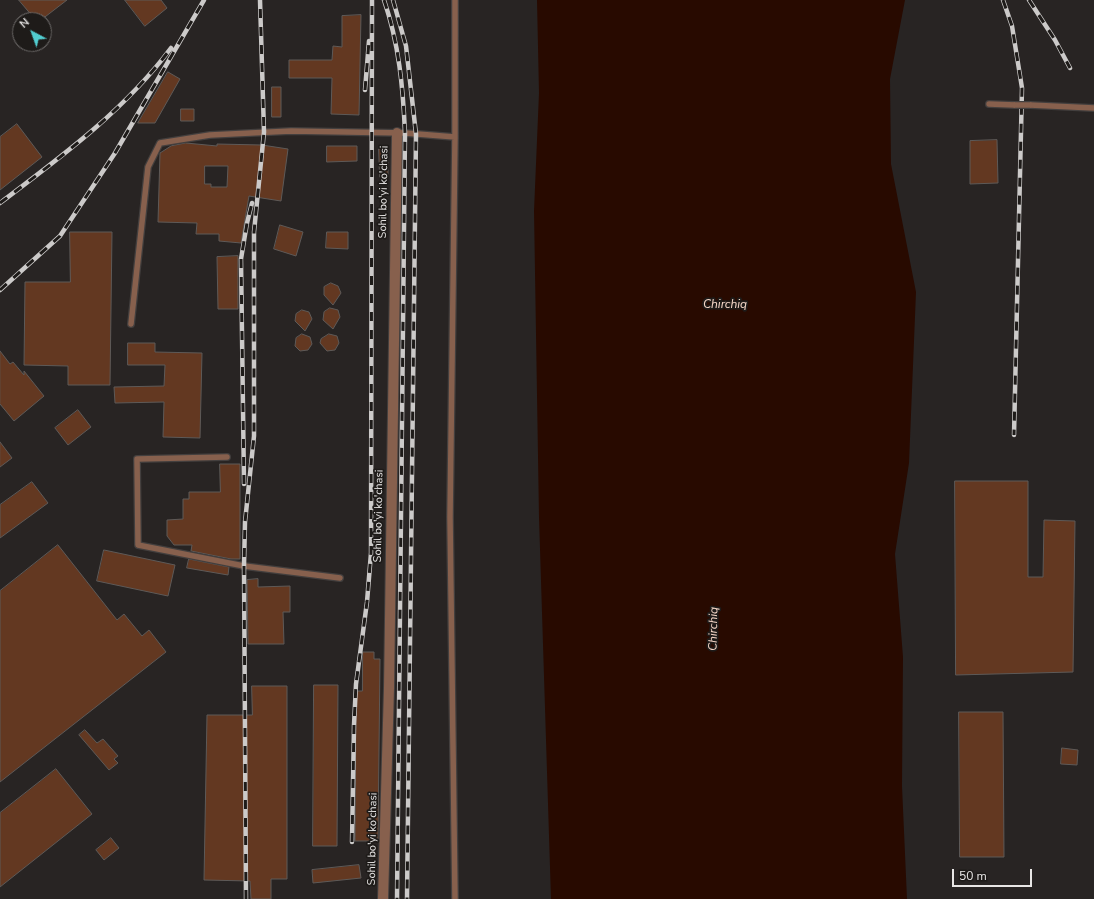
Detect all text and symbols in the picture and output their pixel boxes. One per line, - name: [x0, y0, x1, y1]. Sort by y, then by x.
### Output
- north arrow: [12, 12, 52, 52]
- text: N: [16, 15, 32, 32]
- street label: Sohil bo'yi ko'chasi: [377, 146, 391, 238]
- water label: Chirchiq: [703, 298, 747, 312]
- street label: Sohil bo'yi ko'chasi: [372, 470, 386, 562]
- water label: Chirchiq: [706, 607, 722, 651]
- street label: Sohil bo'yi ko'chasi: [366, 793, 380, 885]
- scale bar: [954, 861, 1034, 887]
- text: 50 m: [959, 868, 987, 884]

